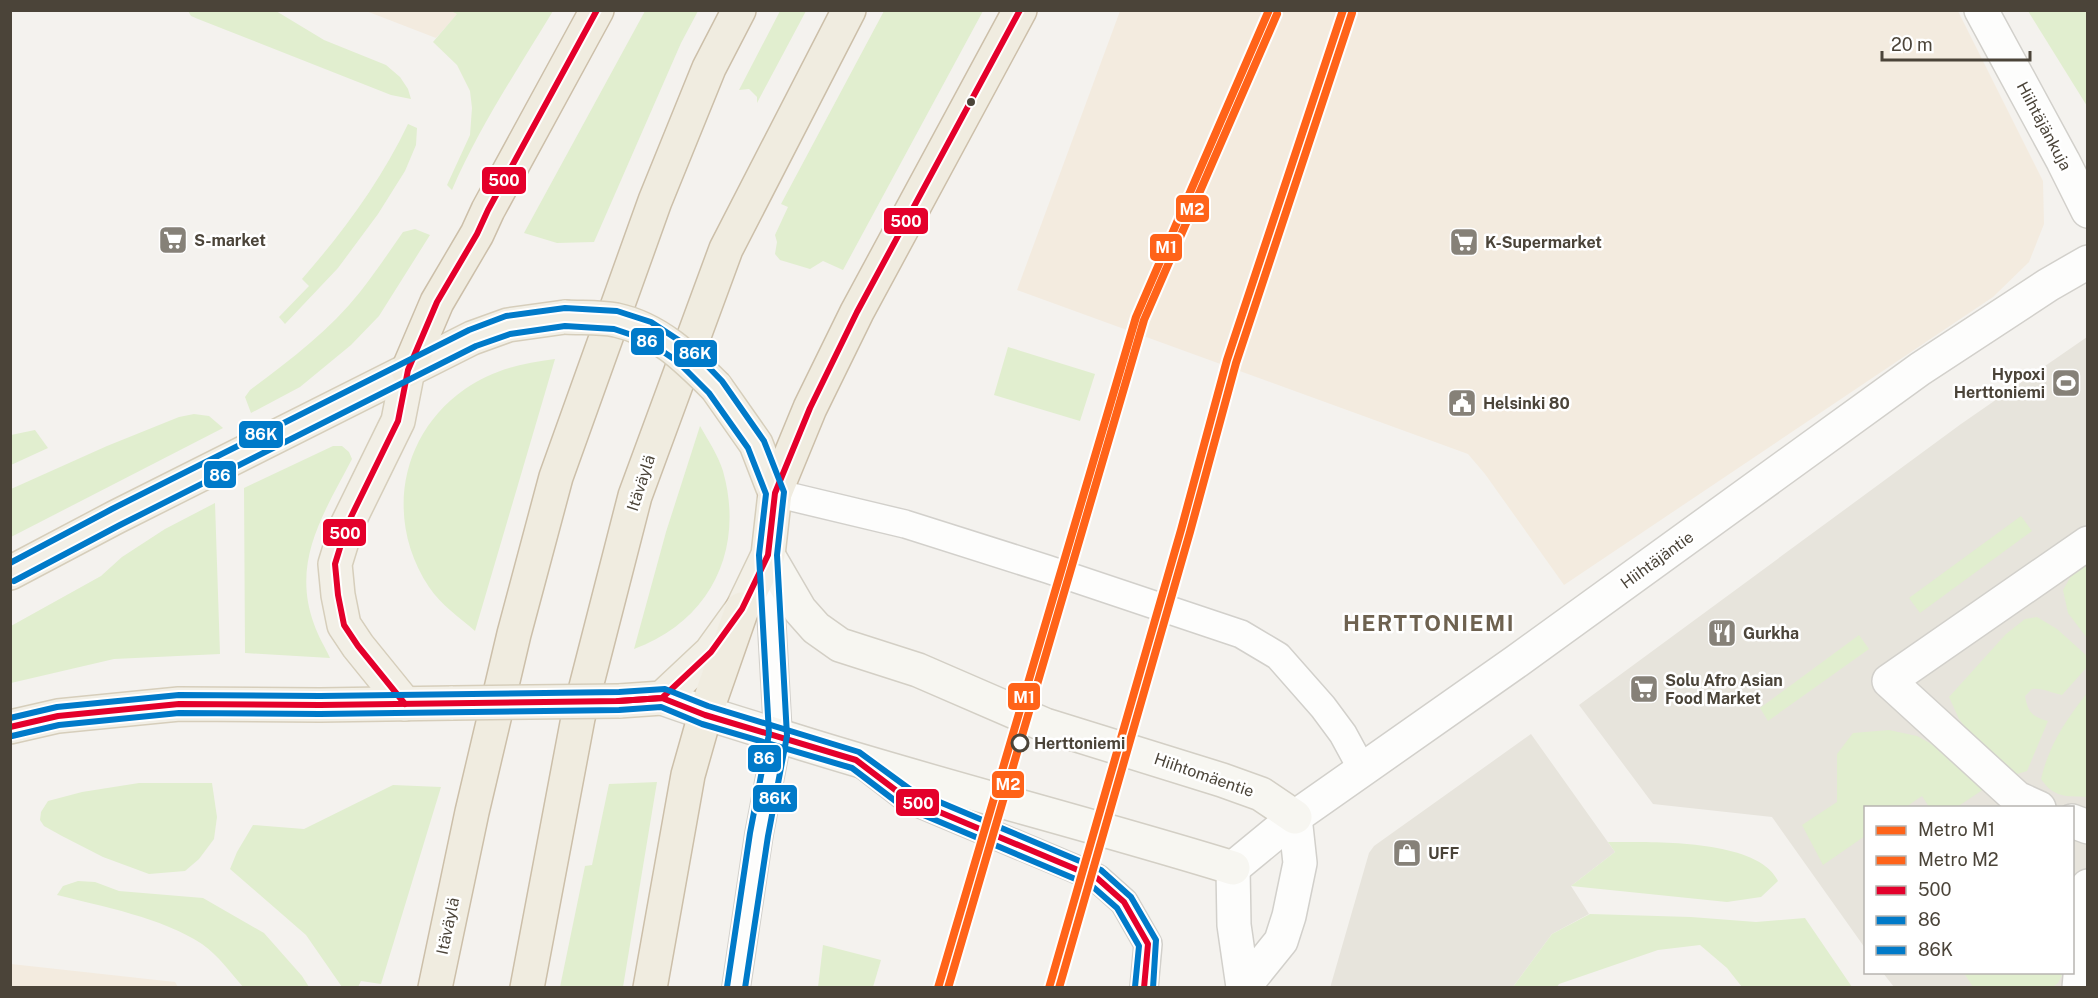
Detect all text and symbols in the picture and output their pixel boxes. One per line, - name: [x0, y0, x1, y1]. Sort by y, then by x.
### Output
- scale bar: [1882, 24, 2030, 62]
- text: 20 m: [1891, 34, 1933, 55]
- street label: Hiihtäjänkuja: [2013, 78, 2075, 174]
- unlabelled marker: [965, 96, 977, 108]
- line badge: 500: [481, 166, 527, 195]
- text: 500: [488, 171, 520, 190]
- line badge: M2: [1175, 194, 1210, 223]
- text: M2: [1180, 200, 1204, 219]
- line badge: 500: [883, 207, 929, 235]
- text: 500: [890, 212, 922, 231]
- supermarket icon: S-market: [157, 224, 189, 256]
- supermarket icon: K-Supermarket: [1448, 226, 1480, 258]
- place label: S-market: [194, 231, 266, 250]
- line badge: M1: [1149, 233, 1183, 262]
- place label: K-Supermarket: [1485, 233, 1602, 252]
- text: M1: [1155, 238, 1177, 257]
- line badge: 86: [630, 327, 665, 356]
- text: 86: [636, 332, 658, 351]
- line badge: 86K: [673, 339, 718, 368]
- text: 86K: [679, 344, 712, 363]
- place label: Hypoxi Herttoniemi: [1954, 365, 2045, 402]
- sports icon: Hypoxi Herttoniemi: [2050, 367, 2082, 399]
- public building icon: Helsinki 80: [1446, 387, 1478, 419]
- place label: Helsinki 80: [1483, 394, 1570, 413]
- line badge: 86K: [238, 420, 284, 449]
- text: 86K: [245, 425, 278, 444]
- street label: Itäväylä: [623, 453, 659, 513]
- line badge: 86: [203, 460, 237, 489]
- text: 86: [209, 466, 231, 485]
- line badge: 500: [322, 518, 367, 547]
- text: 500: [329, 524, 361, 543]
- street label: Hiihtäjäntie: [1617, 527, 1697, 593]
- district label: HERTTONIEMI: [1343, 610, 1515, 636]
- restaurant icon: Gurkha: [1706, 617, 1738, 649]
- place label: Gurkha: [1743, 624, 1799, 643]
- place label: Solu Afro Asian Food Market: [1665, 671, 1783, 708]
- supermarket icon: Solu Afro Asian Food Market: [1628, 673, 1660, 705]
- line badge: M1: [1007, 682, 1041, 711]
- text: M1: [1013, 688, 1035, 707]
- marker: Herttoniemi: [1011, 734, 1029, 752]
- place label: Herttoniemi: [1034, 734, 1125, 753]
- line badge: 86: [747, 744, 782, 773]
- text: 86: [753, 749, 775, 768]
- street label: Hiihtomäentie: [1152, 749, 1256, 801]
- line badge: M2: [991, 770, 1025, 799]
- text: M2: [996, 775, 1020, 794]
- line badge: 86K: [752, 784, 798, 813]
- line badge: 500: [895, 788, 940, 817]
- text: 86K: [759, 789, 792, 808]
- text: 500: [902, 794, 934, 813]
- legend: [1864, 806, 2074, 974]
- text: Metro M1: [1918, 819, 1995, 840]
- shop icon: UFF: [1391, 837, 1423, 869]
- place label: UFF: [1428, 844, 1459, 863]
- text: Metro M2: [1918, 849, 1999, 870]
- text: 500: [1918, 879, 1951, 900]
- street label: Itäväylä: [433, 896, 463, 956]
- text: 86: [1918, 909, 1941, 930]
- text: 86K: [1918, 939, 1953, 960]

